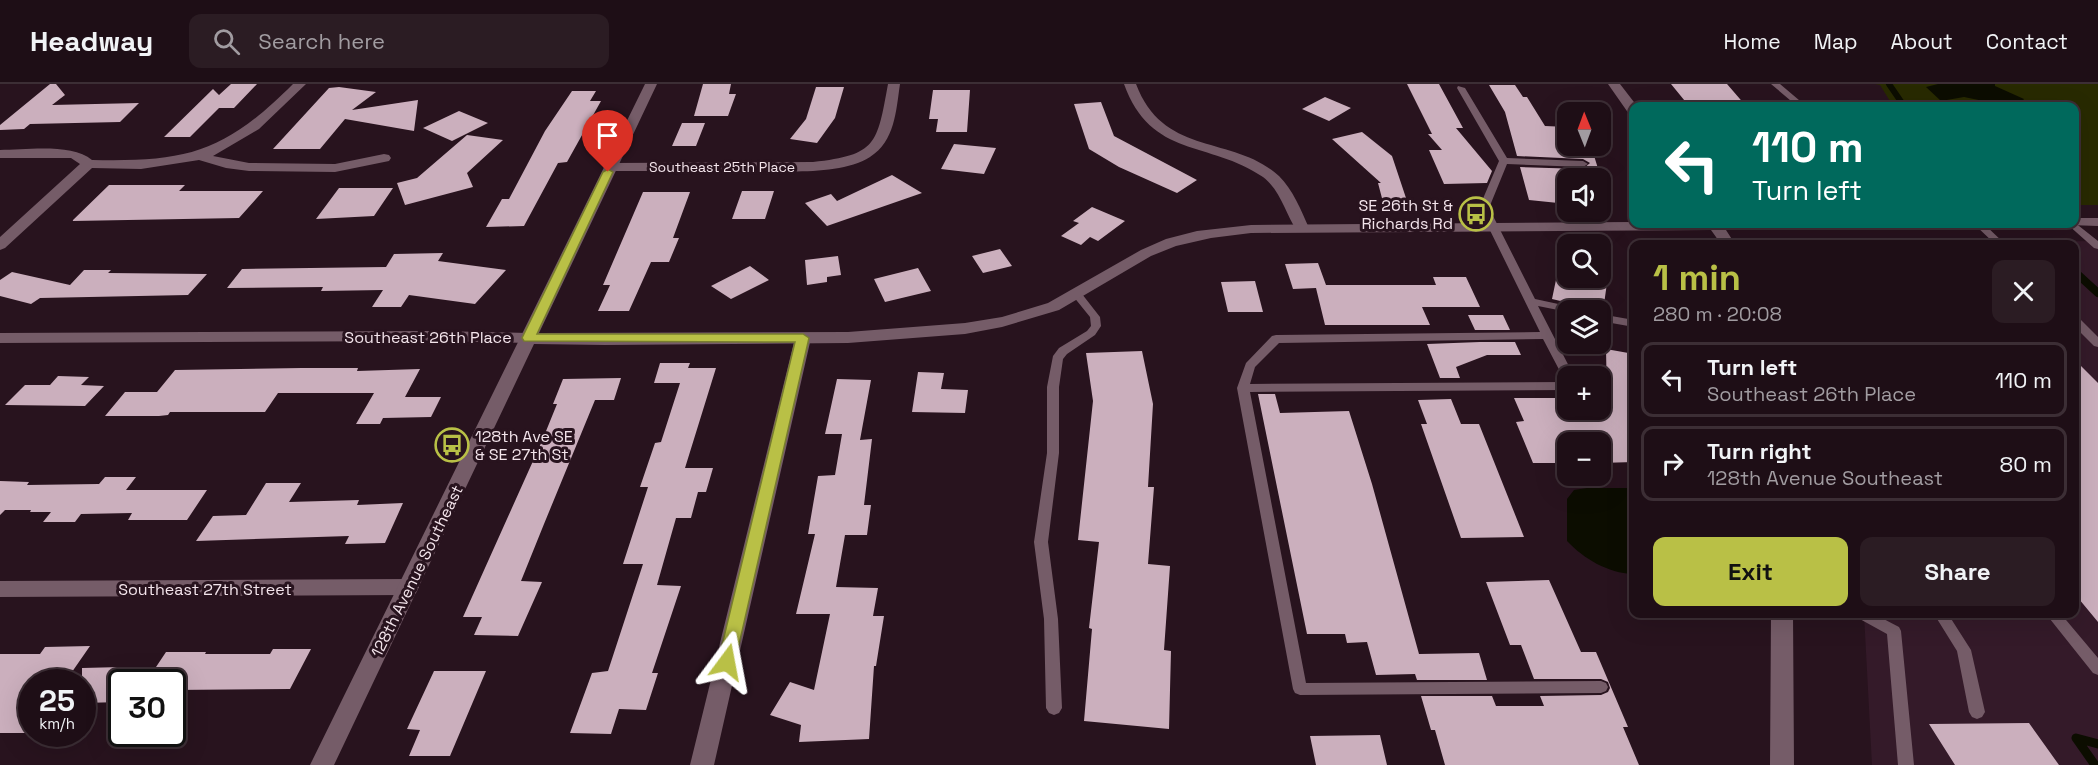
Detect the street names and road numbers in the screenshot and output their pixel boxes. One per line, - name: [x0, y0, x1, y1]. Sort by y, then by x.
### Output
- street label: Southeast 25th Place: [649, 158, 795, 176]
- street label: Southeast 26th Place: [344, 327, 512, 348]
- street label: 128th Avenue Southeast: [366, 482, 468, 660]
- street label: Southeast 27th Street: [118, 579, 292, 600]

